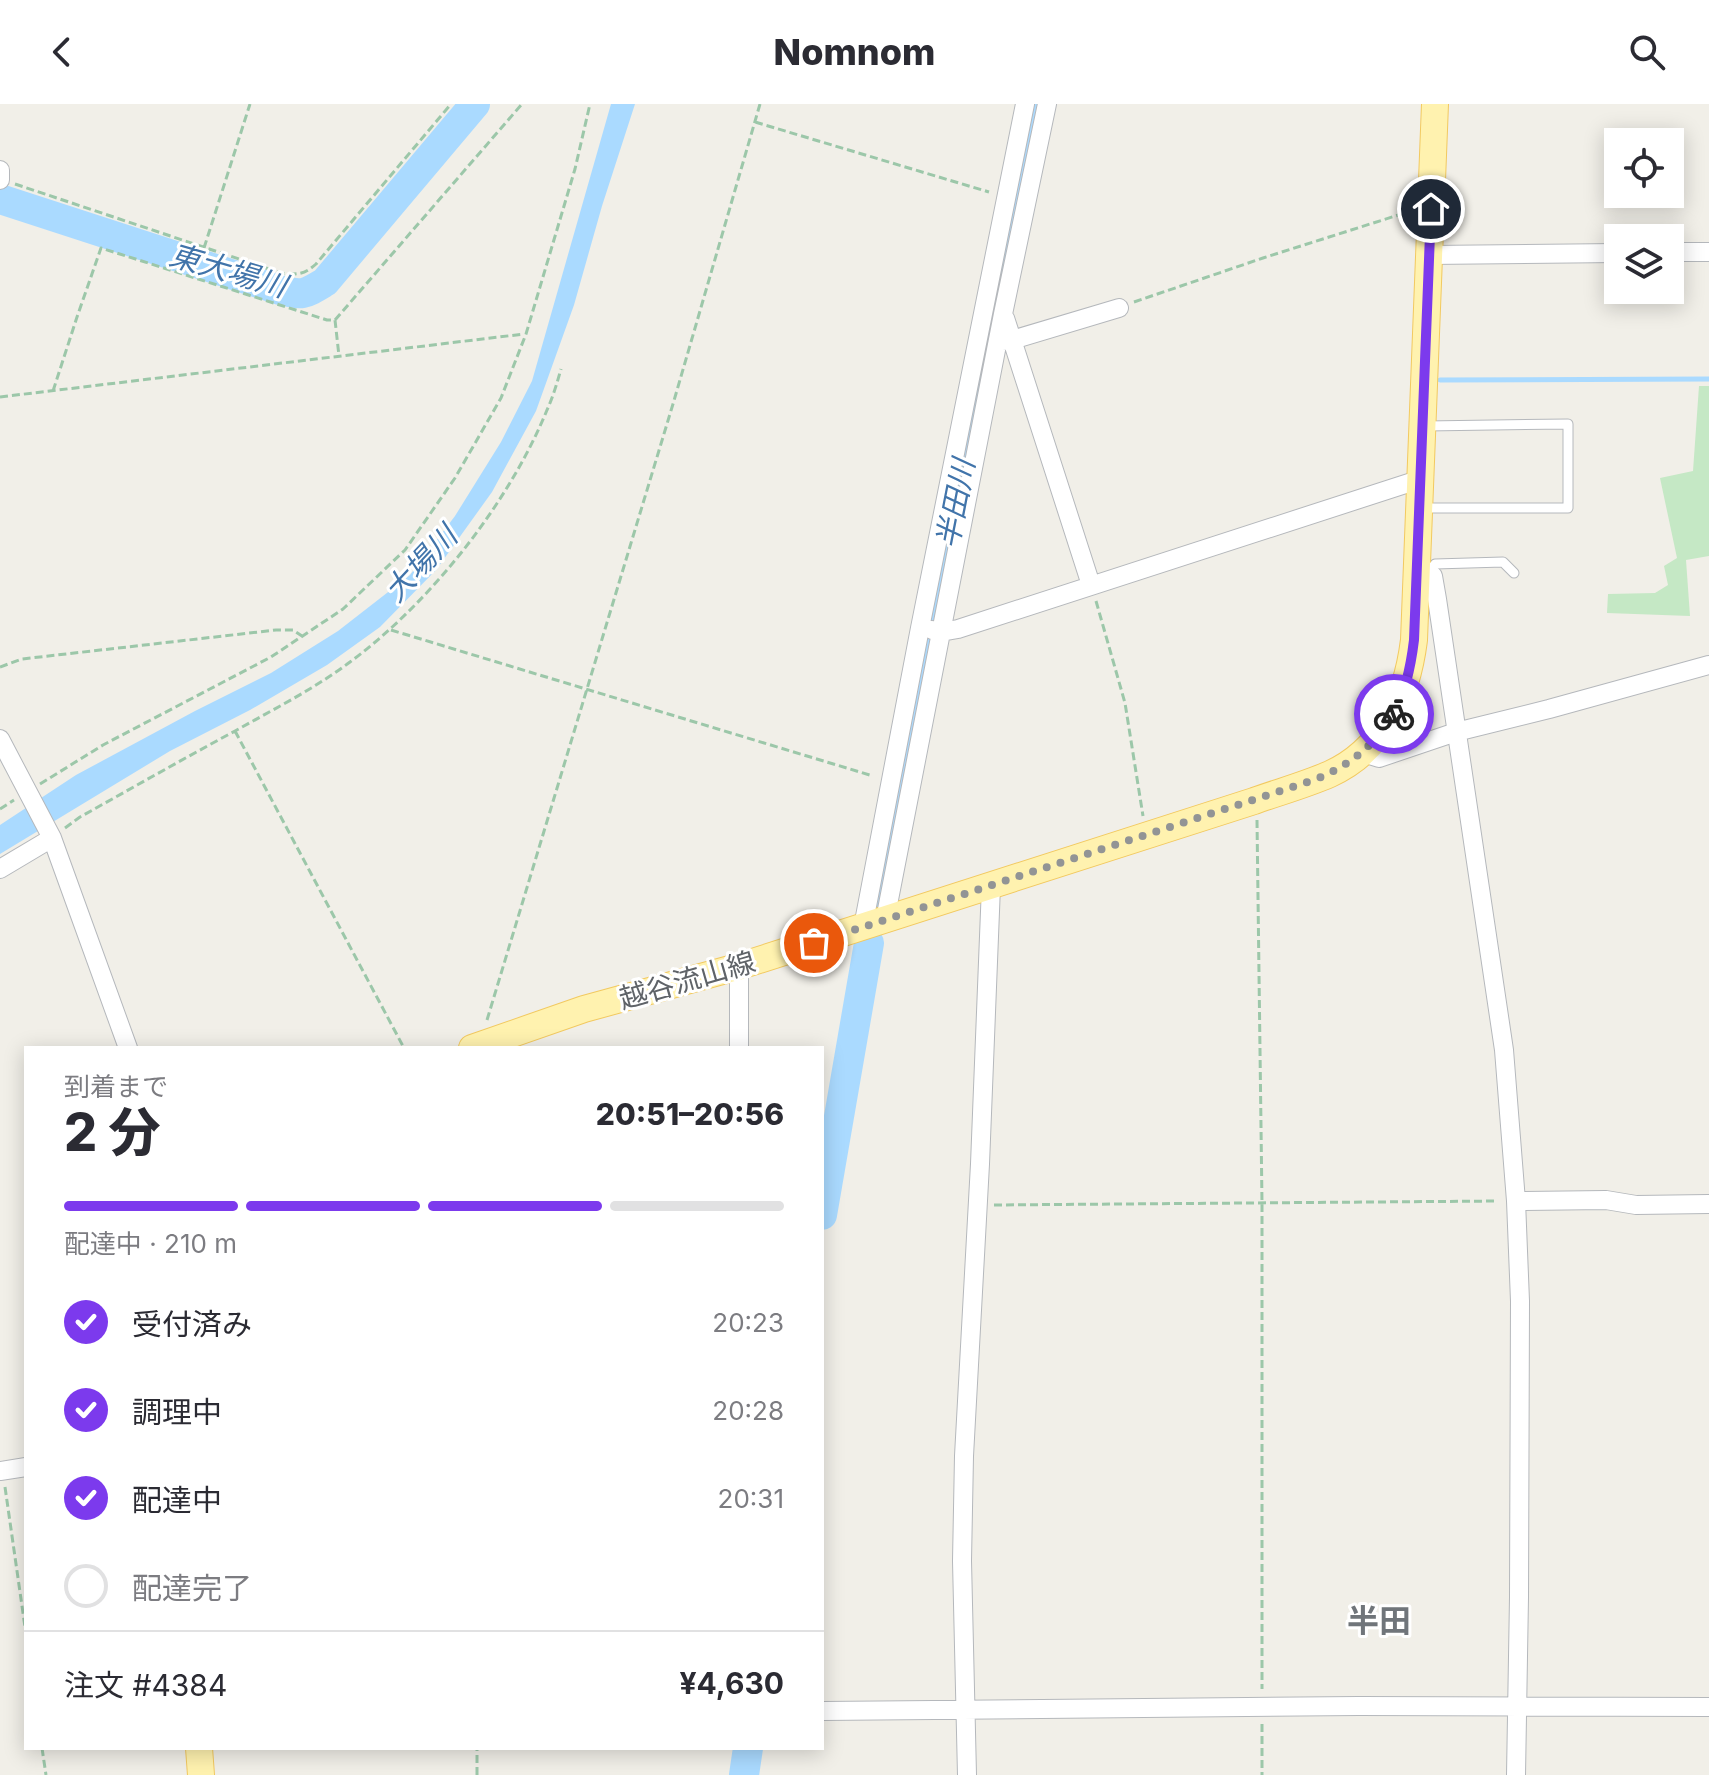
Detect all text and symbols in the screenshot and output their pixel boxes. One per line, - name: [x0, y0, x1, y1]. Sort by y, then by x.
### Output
- icon: back: [40, 30, 84, 74]
- text: Nomnom: [774, 30, 935, 74]
- icon: search: [1625, 30, 1669, 74]
- map controls: [1604, 128, 1684, 304]
- button: locate: [1604, 128, 1684, 208]
- pin: [1397, 175, 1465, 243]
- icon: home: [1409, 187, 1453, 231]
- button: layers: [1604, 224, 1684, 304]
- water label: 東大場川: [166, 236, 294, 305]
- water label: 半田川: [929, 453, 982, 551]
- water label: 大場川: [376, 516, 466, 609]
- courier: [1354, 674, 1434, 754]
- icon: bike: [1372, 692, 1416, 736]
- pin: [780, 909, 848, 977]
- icon: bag: [792, 921, 836, 965]
- street label: 越谷流山線: [615, 944, 759, 1016]
- text: 到着まで: [64, 1071, 168, 1102]
- text: 20:51–20:56: [596, 1096, 784, 1132]
- text: 2 分: [64, 1101, 161, 1164]
- text: 配達中 · 210 m: [64, 1228, 237, 1259]
- icon: check: [64, 1300, 108, 1344]
- text: 受付済み: [132, 1306, 252, 1342]
- text: 20:23: [712, 1307, 784, 1338]
- icon: check: [64, 1388, 108, 1432]
- text: 調理中: [132, 1394, 222, 1430]
- text: 20:28: [712, 1395, 784, 1426]
- icon: check: [64, 1476, 108, 1520]
- text: 配達中: [132, 1482, 222, 1518]
- text: 20:31: [718, 1483, 784, 1514]
- text: 配達完了: [132, 1570, 252, 1606]
- district label: 半田: [1347, 1601, 1411, 1640]
- text: ¥4,630: [679, 1665, 784, 1701]
- text: 注文 #4384: [64, 1667, 227, 1703]

